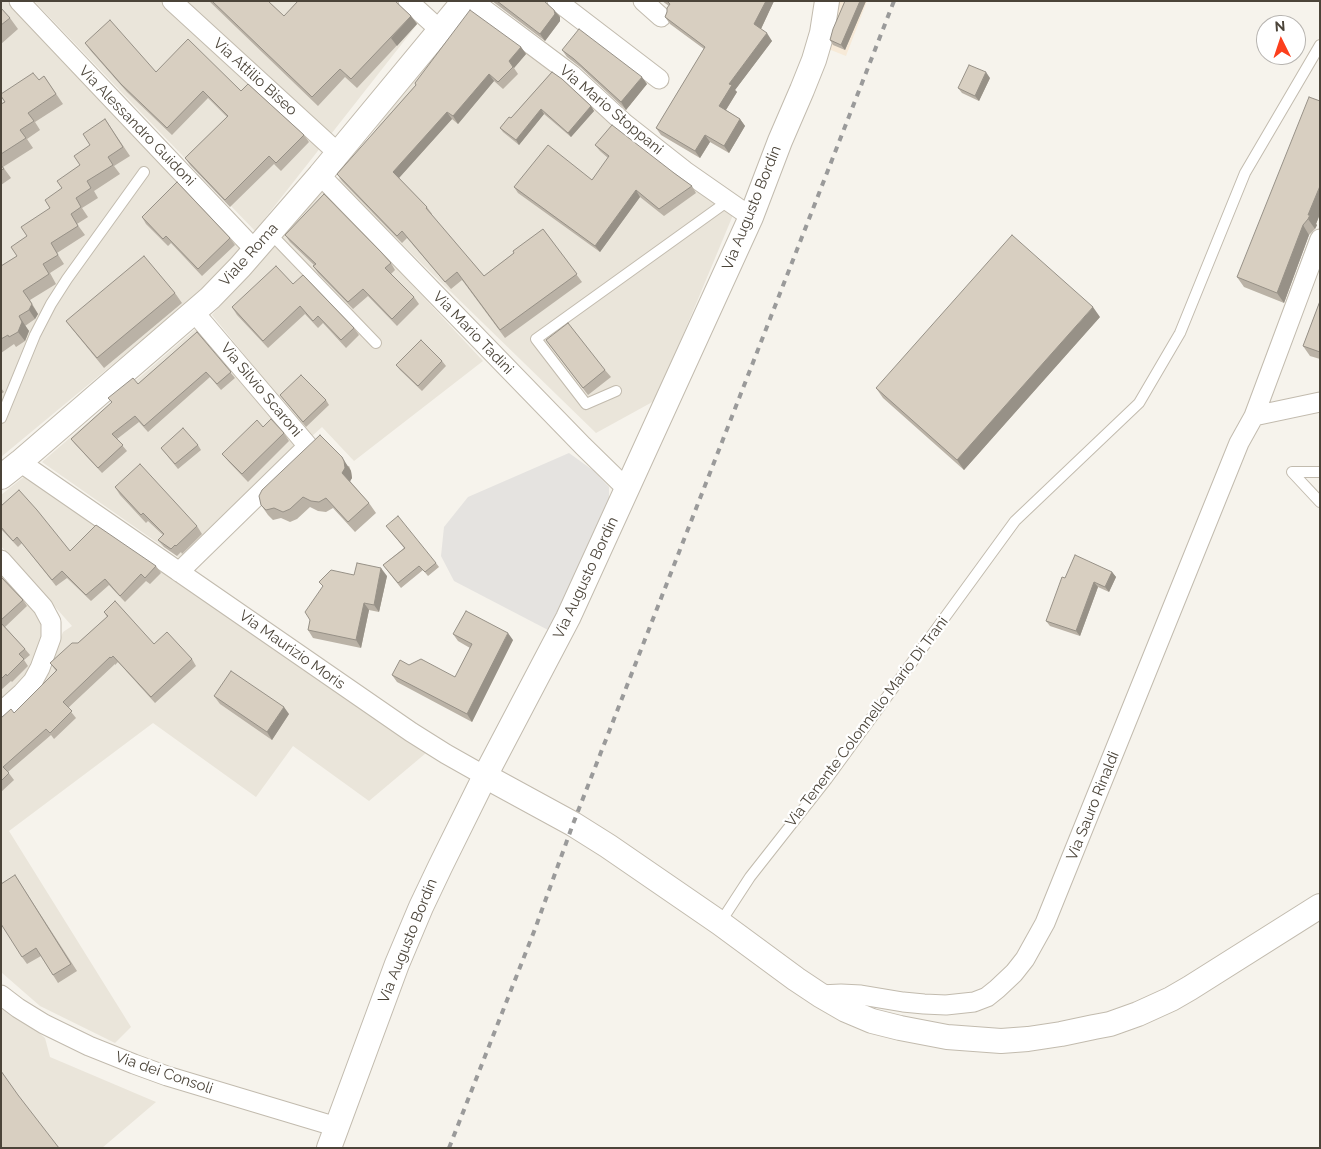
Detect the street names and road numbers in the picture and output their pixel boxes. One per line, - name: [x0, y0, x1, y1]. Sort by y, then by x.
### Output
- street label: Via Attilio Biseo: [209, 35, 301, 119]
- street label: Via Mario Stoppani: [556, 61, 666, 159]
- street label: Via Alessandro Guidoni: [75, 62, 199, 190]
- street label: Via Augusto Bordin: [719, 143, 785, 273]
- street label: Viale Roma: [216, 220, 282, 290]
- street label: Via Mario Tadini: [429, 288, 517, 378]
- street label: Via Silvio Scaroni: [216, 339, 306, 441]
- street label: Via Augusto Bordin: [550, 514, 622, 642]
- street label: Via Maurizio Moris: [236, 607, 348, 693]
- street label: Via Tenente Colonnello Mario Di Trani: [782, 613, 952, 831]
- street label: Via Sauro Rinaldi: [1063, 749, 1123, 863]
- street label: Via Augusto Bordin: [375, 876, 441, 1006]
- street label: Via dei Consoli: [113, 1048, 215, 1098]

